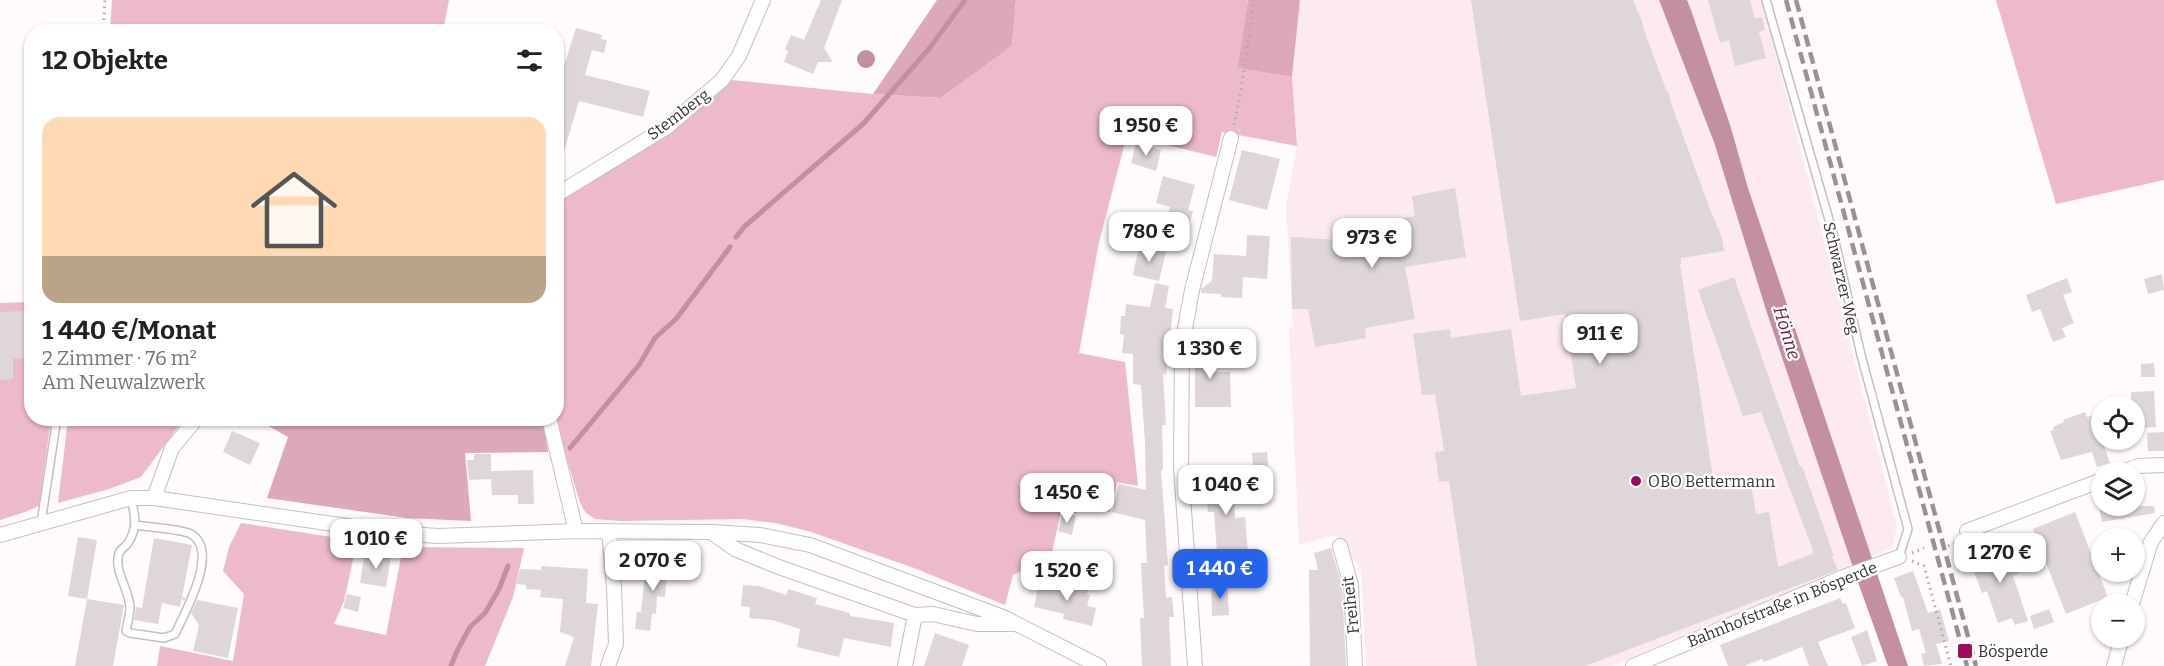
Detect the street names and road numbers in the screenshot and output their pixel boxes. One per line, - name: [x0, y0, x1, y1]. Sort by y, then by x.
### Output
- street label: Stemberg: [644, 85, 713, 144]
- street label: Schwarzer Weg: [1819, 220, 1864, 336]
- street label: Bahnhofstraße in Bösperde: [1685, 558, 1880, 651]
- street label: Freiheit: [1338, 575, 1363, 635]

